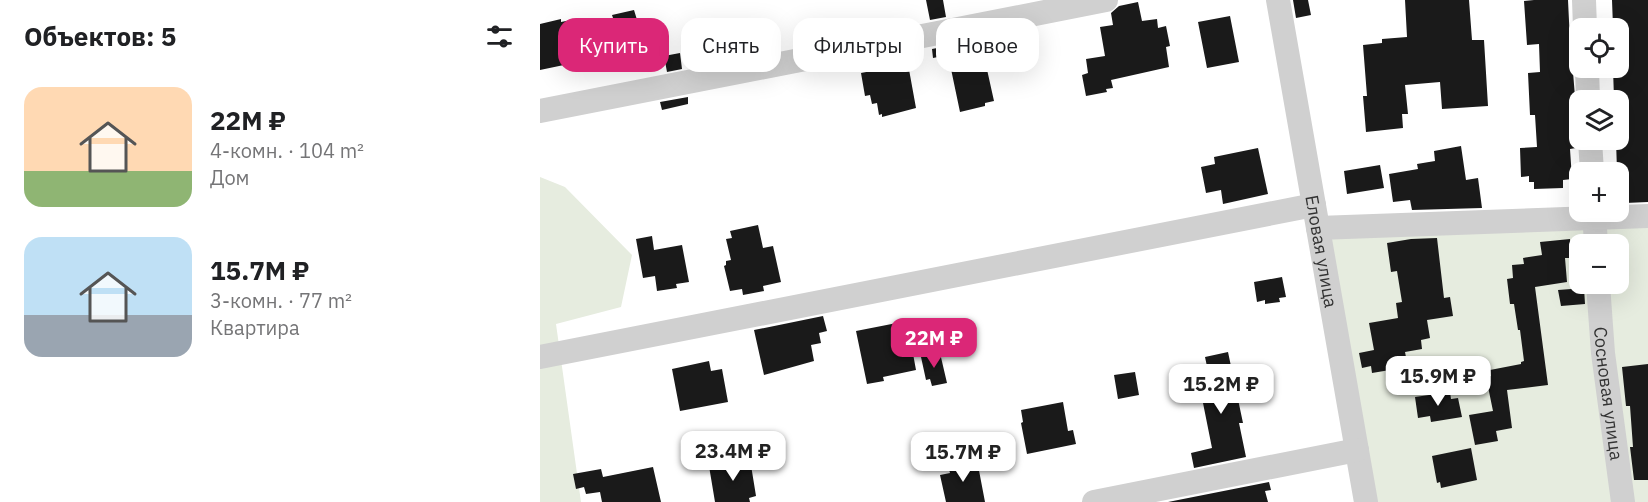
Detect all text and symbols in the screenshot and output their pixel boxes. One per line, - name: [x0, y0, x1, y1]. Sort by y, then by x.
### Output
- chip: Купить: [558, 18, 669, 72]
- chip: Снять: [681, 18, 781, 72]
- chip: Фильтры: [793, 18, 924, 72]
- chip: Новое: [936, 18, 1039, 72]
- map controls: [1569, 18, 1629, 294]
- button: locate: [1569, 18, 1629, 78]
- text: Объектов: 5: [24, 19, 176, 53]
- icon: filters: [483, 20, 516, 53]
- button: layers: [1569, 90, 1629, 150]
- text: 22M ₽: [210, 103, 286, 137]
- icon: home: [72, 111, 144, 183]
- text: 4-комн. · 104 m²: [210, 137, 364, 164]
- button: +: [1569, 162, 1629, 222]
- text: Дом: [210, 164, 250, 191]
- street label: Еловая улица: [1301, 193, 1343, 310]
- button: −: [1569, 234, 1629, 294]
- text: 15.7M ₽: [210, 253, 309, 287]
- icon: home: [72, 261, 144, 333]
- text: 3-комн. · 77 m²: [210, 287, 352, 314]
- text: Квартира: [210, 314, 300, 341]
- pin: 22M ₽: [892, 318, 976, 369]
- text: 22M ₽: [905, 324, 963, 351]
- street label: Сосновая улица: [1590, 326, 1629, 462]
- pin: 15.9M ₽: [1383, 356, 1493, 407]
- text: 15.9M ₽: [1400, 362, 1476, 389]
- pin: 15.2M ₽: [1166, 364, 1276, 415]
- text: 15.2M ₽: [1183, 370, 1259, 397]
- pin: 23.4M ₽: [678, 431, 788, 482]
- pin: 15.7M ₽: [908, 432, 1018, 483]
- text: 23.4M ₽: [695, 437, 771, 464]
- text: 15.7M ₽: [925, 438, 1001, 465]

